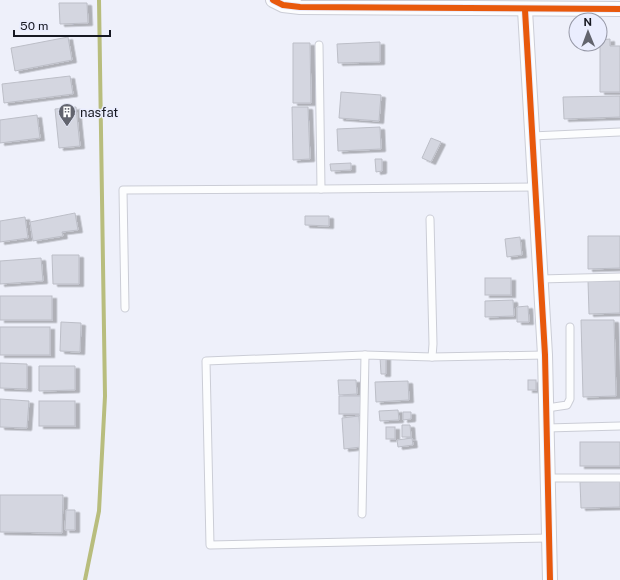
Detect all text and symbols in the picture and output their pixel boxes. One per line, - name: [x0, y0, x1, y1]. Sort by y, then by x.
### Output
- scale bar: [14, 12, 110, 38]
- north arrow: [568, 12, 608, 52]
- text: N: [583, 16, 592, 28]
- text: 50 m: [20, 19, 48, 33]
- building icon: nasfat: [57, 102, 77, 127]
- place label: nasfat: [80, 105, 118, 120]

